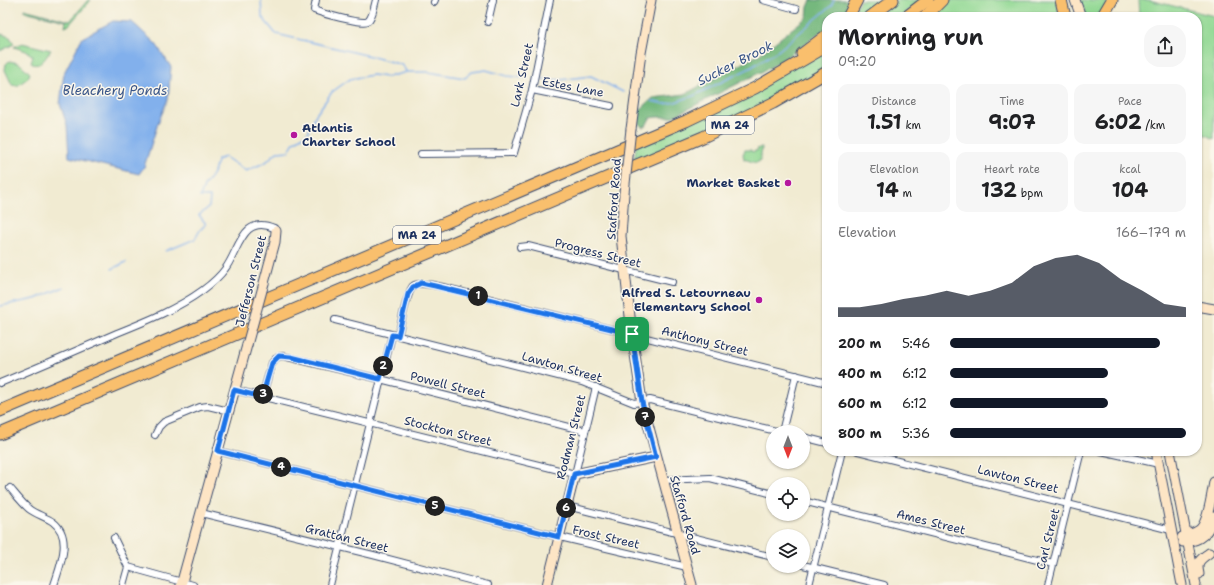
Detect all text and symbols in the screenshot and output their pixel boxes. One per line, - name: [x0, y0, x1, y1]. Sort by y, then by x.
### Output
- text: Morning run: [838, 23, 983, 52]
- button: share: [1144, 25, 1186, 67]
- water label: Sucker Brook: [694, 36, 776, 89]
- street label: Lark Street: [507, 41, 537, 109]
- text: 09:20: [838, 53, 876, 70]
- street label: Estes Lane: [541, 73, 605, 101]
- water label: Bleachery Ponds: [63, 82, 167, 99]
- text: Distance: [871, 94, 917, 109]
- text: Time: [999, 94, 1025, 109]
- text: Pace: [1118, 94, 1142, 109]
- text: 1.51: [867, 109, 902, 135]
- text: 9:07: [988, 109, 1036, 135]
- text: 6:02: [1095, 109, 1142, 135]
- road number: MA 24: [706, 116, 754, 134]
- text: km: [902, 118, 921, 133]
- text: /km: [1142, 118, 1165, 133]
- place label: Atlantis Charter School: [302, 120, 396, 150]
- marker: Atlantis Charter School: [289, 130, 299, 140]
- street label: Stafford Road: [603, 157, 625, 240]
- text: Elevation: [869, 162, 919, 177]
- text: Heart rate: [984, 162, 1040, 177]
- text: kcal: [1119, 162, 1141, 177]
- place label: Market Basket: [686, 175, 780, 191]
- text: 14: [876, 177, 899, 203]
- text: 132: [981, 177, 1017, 203]
- text: 104: [1112, 177, 1148, 203]
- marker: Market Basket: [783, 178, 793, 188]
- text: m: [899, 186, 912, 201]
- text: bpm: [1017, 186, 1043, 201]
- text: Elevation: [838, 224, 896, 241]
- text: 166–179 m: [1116, 224, 1186, 241]
- road number: MA 24: [393, 226, 441, 244]
- street label: Jefferson Street: [232, 234, 270, 328]
- street label: Progress Street: [553, 234, 643, 272]
- place label: Alfred S. Letourneau Elementary School: [622, 285, 751, 315]
- pin: 1: [468, 286, 488, 306]
- text: 1: [475, 288, 481, 303]
- marker: Alfred S. Letourneau Elementary School: [754, 295, 764, 305]
- pin: [615, 317, 649, 351]
- street label: Anthony Street: [660, 322, 750, 360]
- icon: arrive: [621, 323, 643, 345]
- text: 200 m: [838, 335, 881, 352]
- text: 5:46: [902, 335, 930, 352]
- street label: Lawton Street: [520, 348, 604, 386]
- pin: 2: [373, 356, 393, 376]
- text: 2: [379, 358, 387, 373]
- text: 400 m: [838, 365, 882, 382]
- text: 6:12: [902, 365, 927, 382]
- street label: Powell Street: [409, 368, 487, 402]
- pin: 3: [253, 384, 273, 404]
- text: 3: [259, 386, 267, 401]
- street label: Rodman Street: [553, 393, 589, 481]
- text: 600 m: [838, 395, 882, 412]
- text: 6:12: [902, 395, 927, 412]
- pin: 7: [635, 407, 655, 427]
- text: 7: [641, 409, 649, 424]
- street label: Stockton Street: [402, 412, 494, 450]
- north arrow: [766, 425, 810, 469]
- map controls: [766, 425, 810, 573]
- text: 800 m: [838, 425, 882, 442]
- text: 5:36: [902, 425, 930, 442]
- pin: 4: [271, 457, 291, 477]
- text: 4: [277, 459, 285, 474]
- street label: Lawton Street: [976, 461, 1060, 497]
- street label: Stafford Road: [666, 474, 704, 557]
- button: locate: [766, 477, 810, 521]
- pin: 5: [425, 496, 445, 516]
- text: 5: [432, 498, 438, 513]
- pin: 6: [556, 498, 576, 518]
- text: 6: [562, 500, 570, 515]
- street label: Ames Street: [895, 506, 967, 538]
- street label: Carl Street: [1033, 507, 1063, 571]
- street label: Grattan Street: [304, 520, 390, 556]
- street label: Frost Street: [571, 521, 641, 553]
- button: layers: [766, 529, 810, 573]

